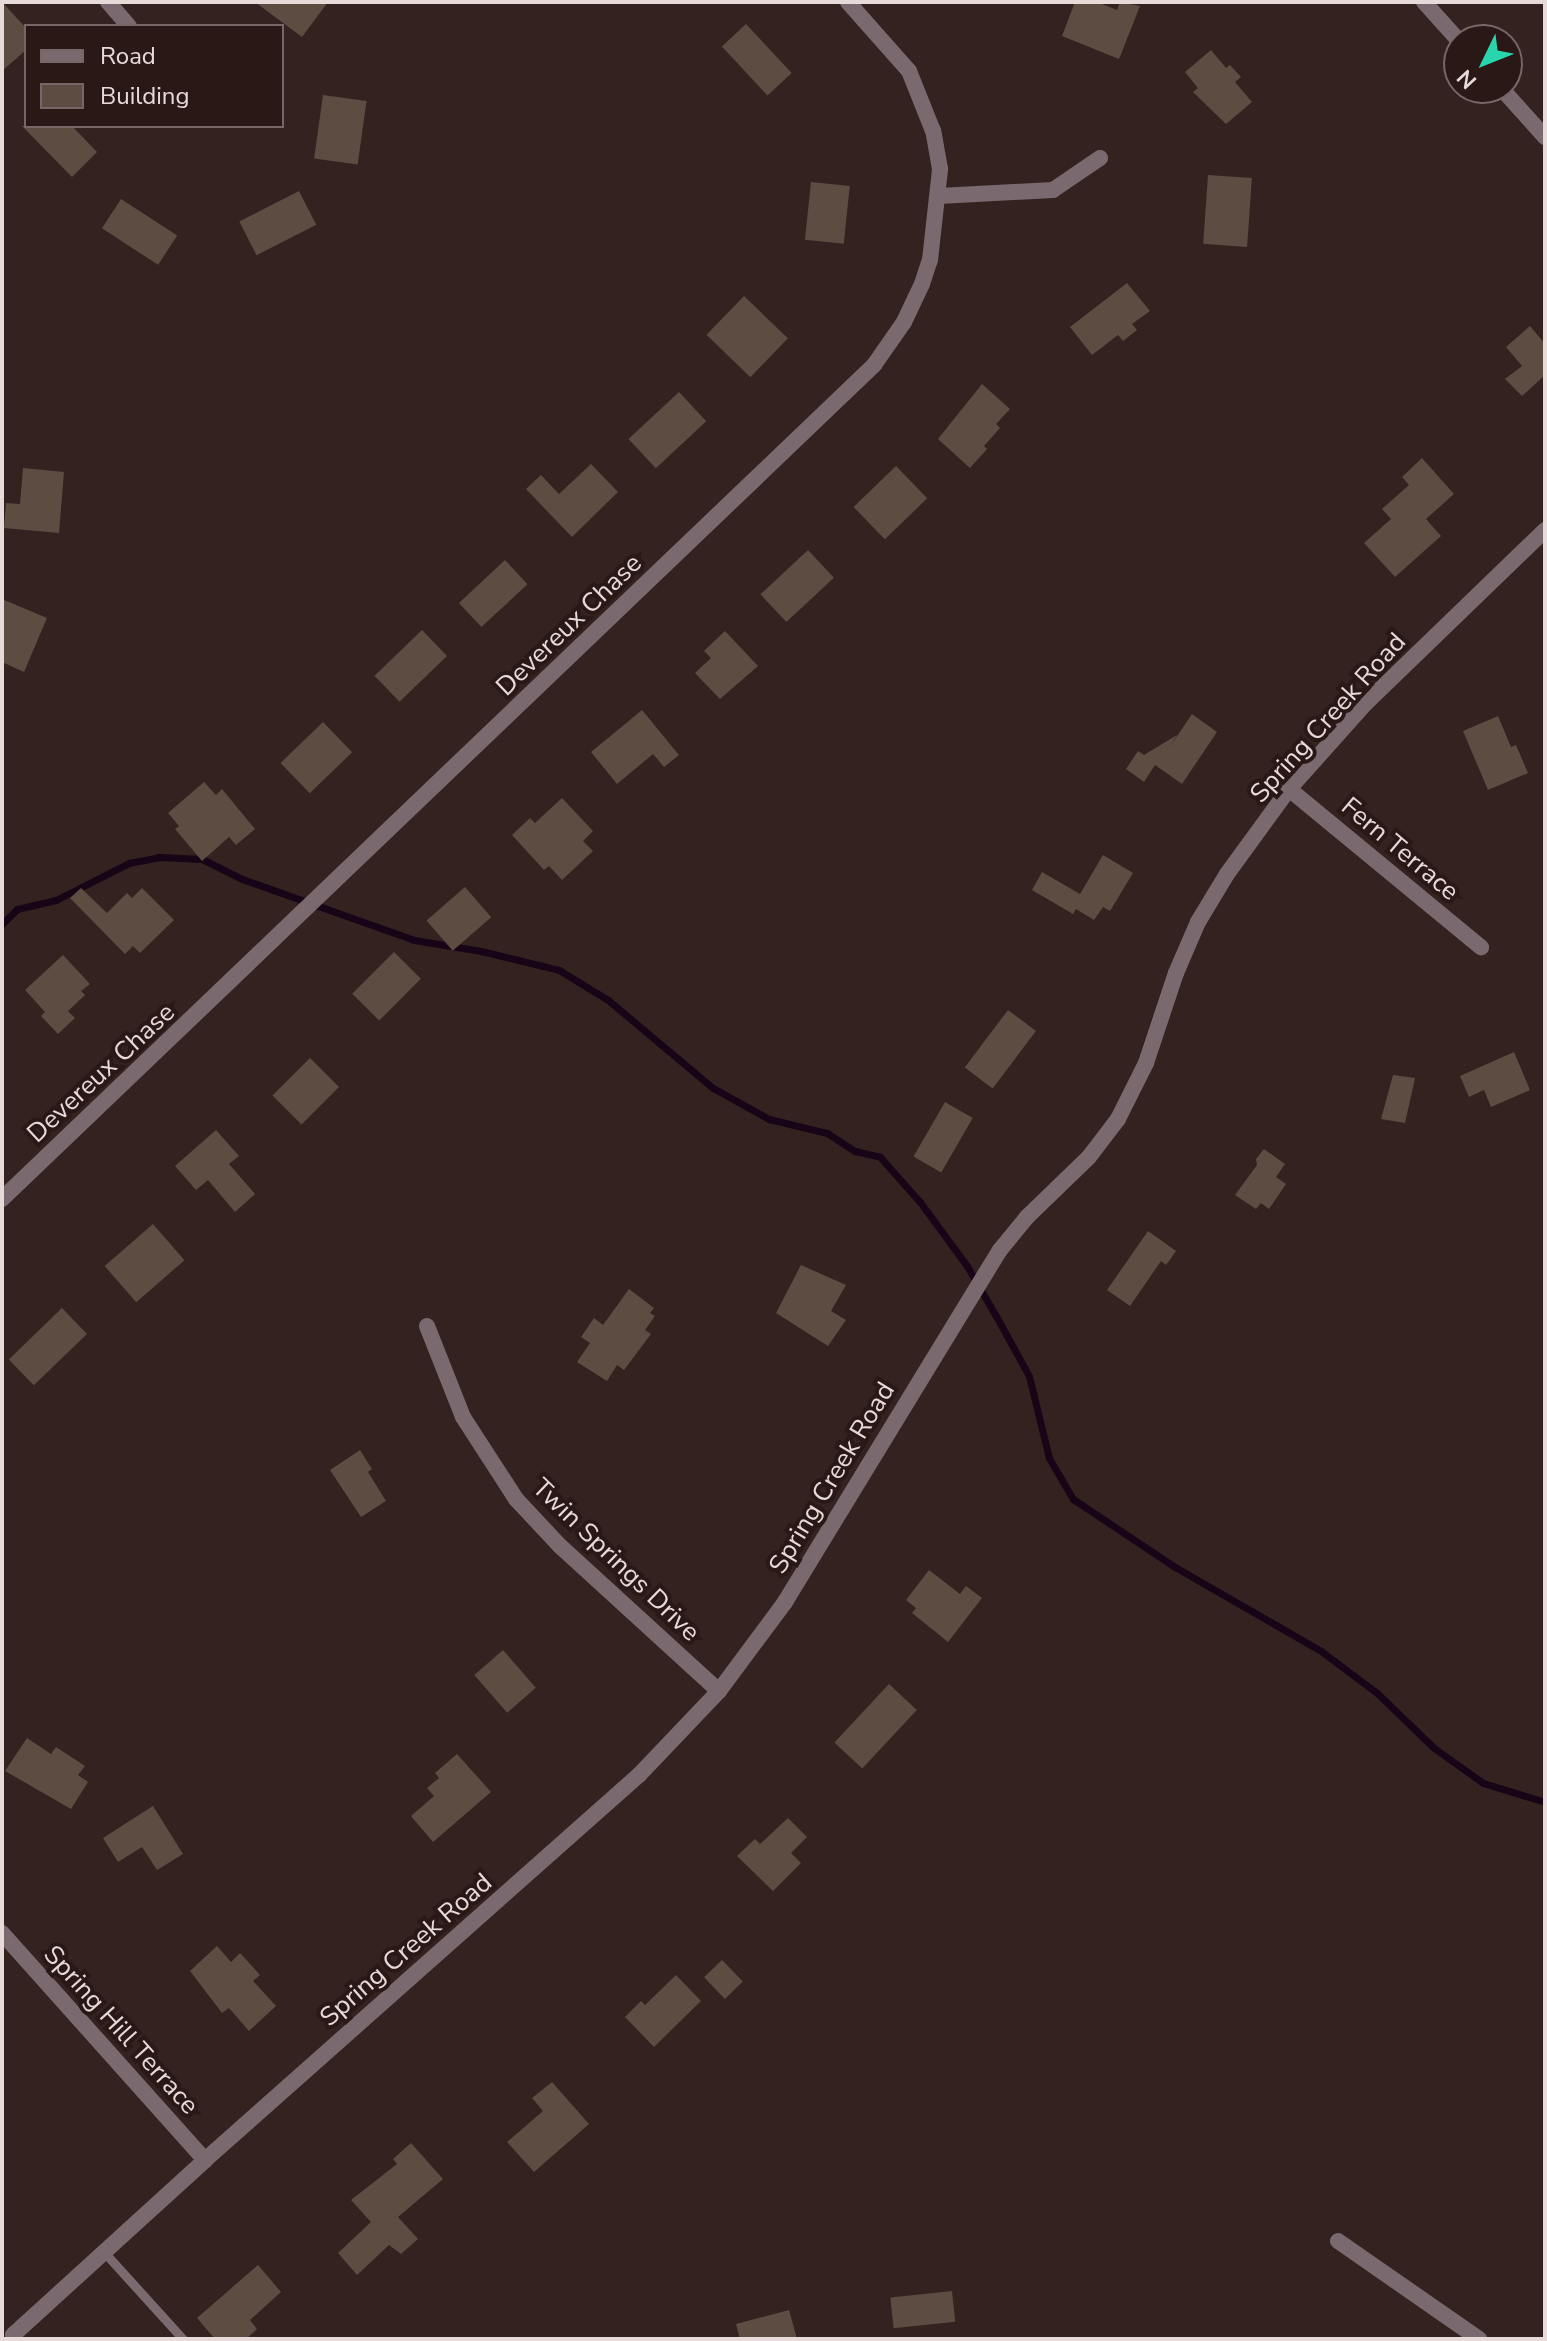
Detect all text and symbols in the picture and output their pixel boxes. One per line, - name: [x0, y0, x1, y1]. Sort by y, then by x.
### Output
- legend: [24, 24, 284, 128]
- north arrow: [1443, 24, 1523, 104]
- text: Road: [100, 40, 156, 72]
- text: N: [1450, 63, 1483, 95]
- text: Building: [100, 80, 190, 112]
- street label: Devereux Chase: [490, 548, 648, 702]
- street label: Spring Creek Road: [1244, 627, 1412, 809]
- street label: Fern Terrace: [1335, 791, 1465, 907]
- street label: Devereux Chase: [21, 997, 181, 1149]
- street label: Spring Creek Road: [763, 1377, 901, 1579]
- street label: Twin Springs Drive: [526, 1472, 706, 1648]
- street label: Spring Creek Road: [314, 1867, 498, 2033]
- street label: Spring Hill Terrace: [37, 1939, 205, 2121]

